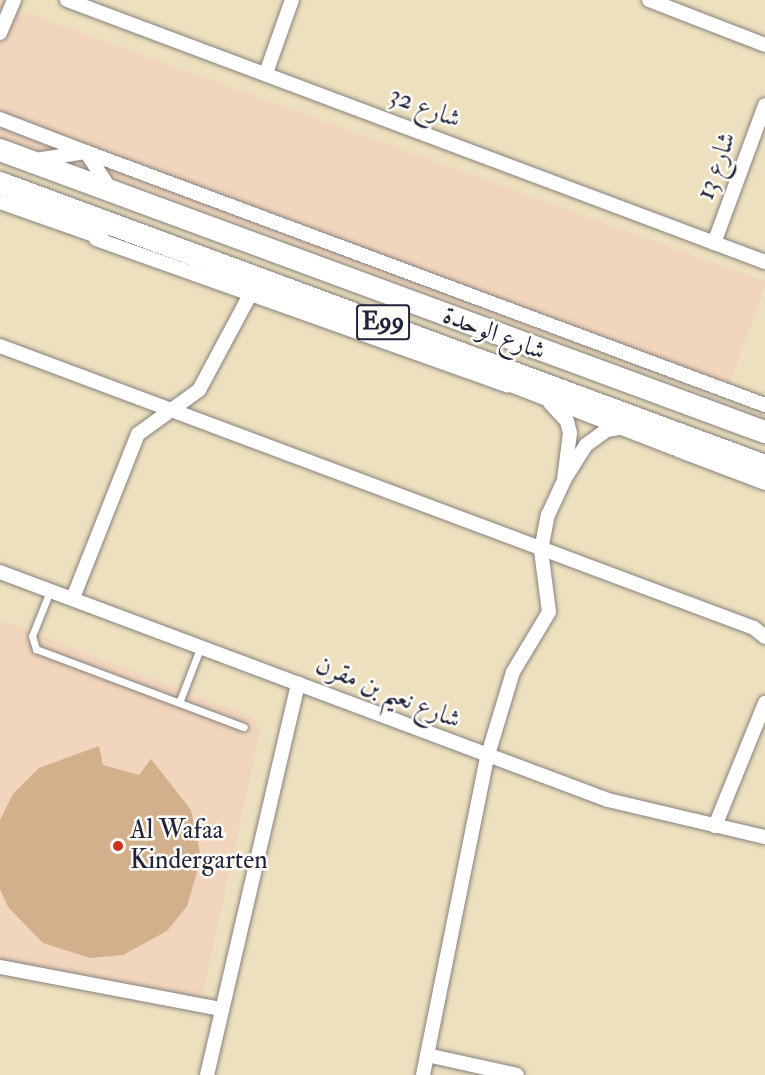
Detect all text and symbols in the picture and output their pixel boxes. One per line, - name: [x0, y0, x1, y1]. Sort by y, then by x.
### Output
- street label: شارع 32: [385, 80, 465, 136]
- street label: شارع 13: [690, 128, 744, 204]
- street label: شارع الوحدة: [438, 300, 550, 368]
- road number: E99: [356, 301, 410, 343]
- street label: شارع نعيم بن مقرن: [311, 650, 465, 736]
- place label: Al Wafaa Kindergarten: [130, 815, 268, 876]
- marker: Al Wafaa Kindergarten: [111, 839, 125, 853]

